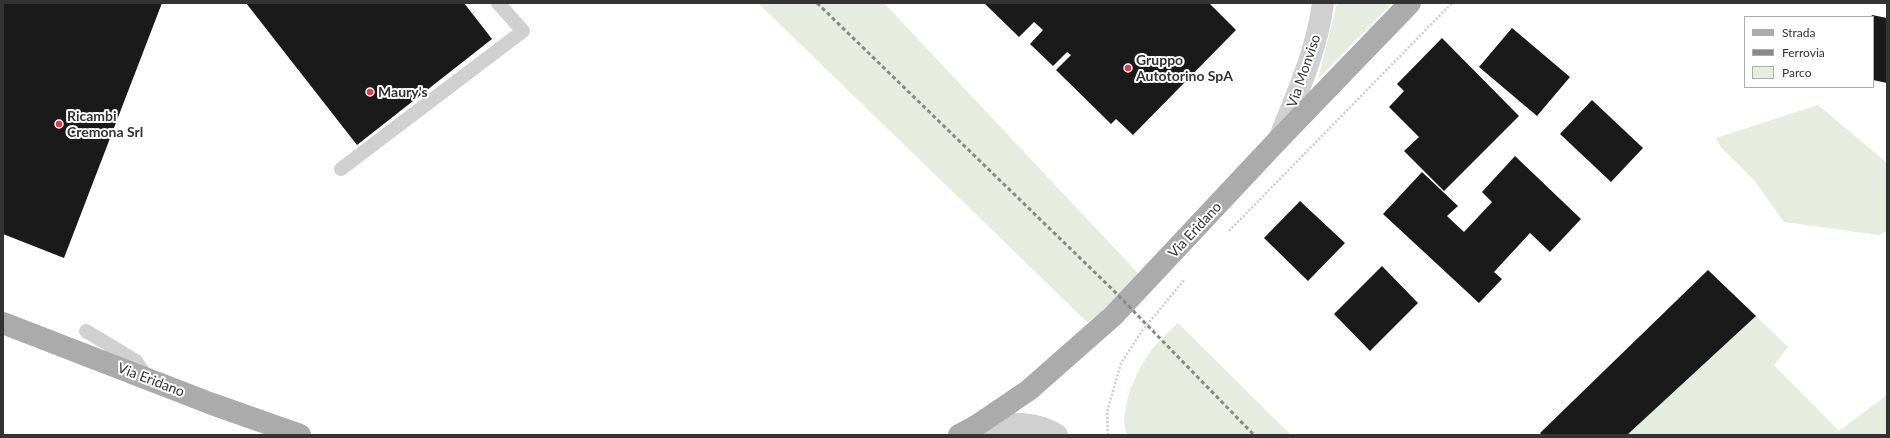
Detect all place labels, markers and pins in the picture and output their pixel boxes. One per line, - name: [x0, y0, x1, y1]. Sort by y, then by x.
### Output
- place label: Gruppo Autotorino SpA: [1136, 52, 1233, 84]
- marker: Gruppo Autotorino SpA: [1123, 63, 1133, 73]
- place label: Maury's: [378, 84, 428, 100]
- marker: Maury's: [365, 87, 375, 97]
- place label: Ricambi Cremona Srl: [67, 108, 143, 140]
- marker: Ricambi Cremona Srl: [54, 119, 64, 129]

